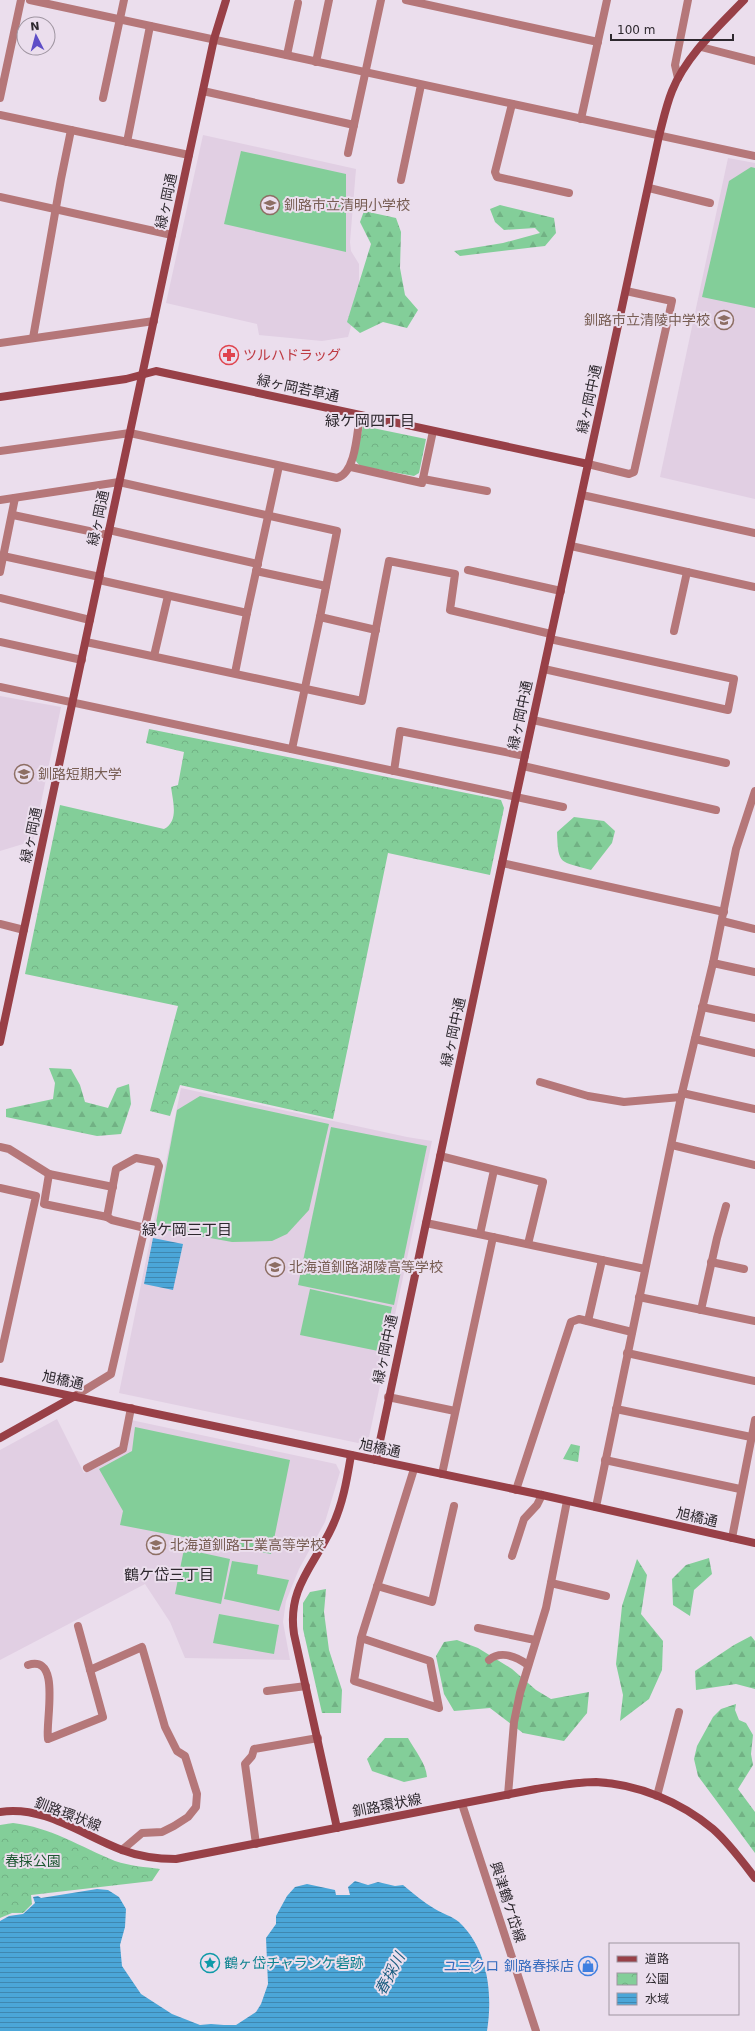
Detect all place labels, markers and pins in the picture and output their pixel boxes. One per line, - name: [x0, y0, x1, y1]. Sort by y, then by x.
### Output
- school or university icon: 釧路市立清明小学校: [259, 194, 281, 216]
- place label: 釧路市立清明小学校: [284, 197, 410, 213]
- school or university icon: 釧路市立清陵中学校: [713, 309, 735, 331]
- place label: 釧路市立清陵中学校: [584, 312, 710, 328]
- pharmacy icon: ツルハドラッグ: [218, 344, 240, 366]
- place label: ツルハドラッグ: [243, 347, 341, 363]
- school or university icon: 釧路短期大学: [13, 763, 35, 785]
- place label: 釧路短期大学: [38, 766, 122, 782]
- school or university icon: 北海道釧路湖陵高等学校: [264, 1256, 286, 1278]
- place label: 北海道釧路湖陵高等学校: [289, 1259, 443, 1275]
- school or university icon: 北海道釧路工業高等学校: [145, 1534, 167, 1556]
- place label: 北海道釧路工業高等学校: [170, 1537, 324, 1553]
- place icon: 鶴ヶ岱チャランケ砦跡: [199, 1952, 221, 1974]
- place label: 鶴ヶ岱チャランケ砦跡: [224, 1955, 364, 1971]
- shop icon: ユニクロ 釧路春採店: [577, 1955, 599, 1977]
- place label: ユニクロ 釧路春採店: [444, 1958, 574, 1974]

